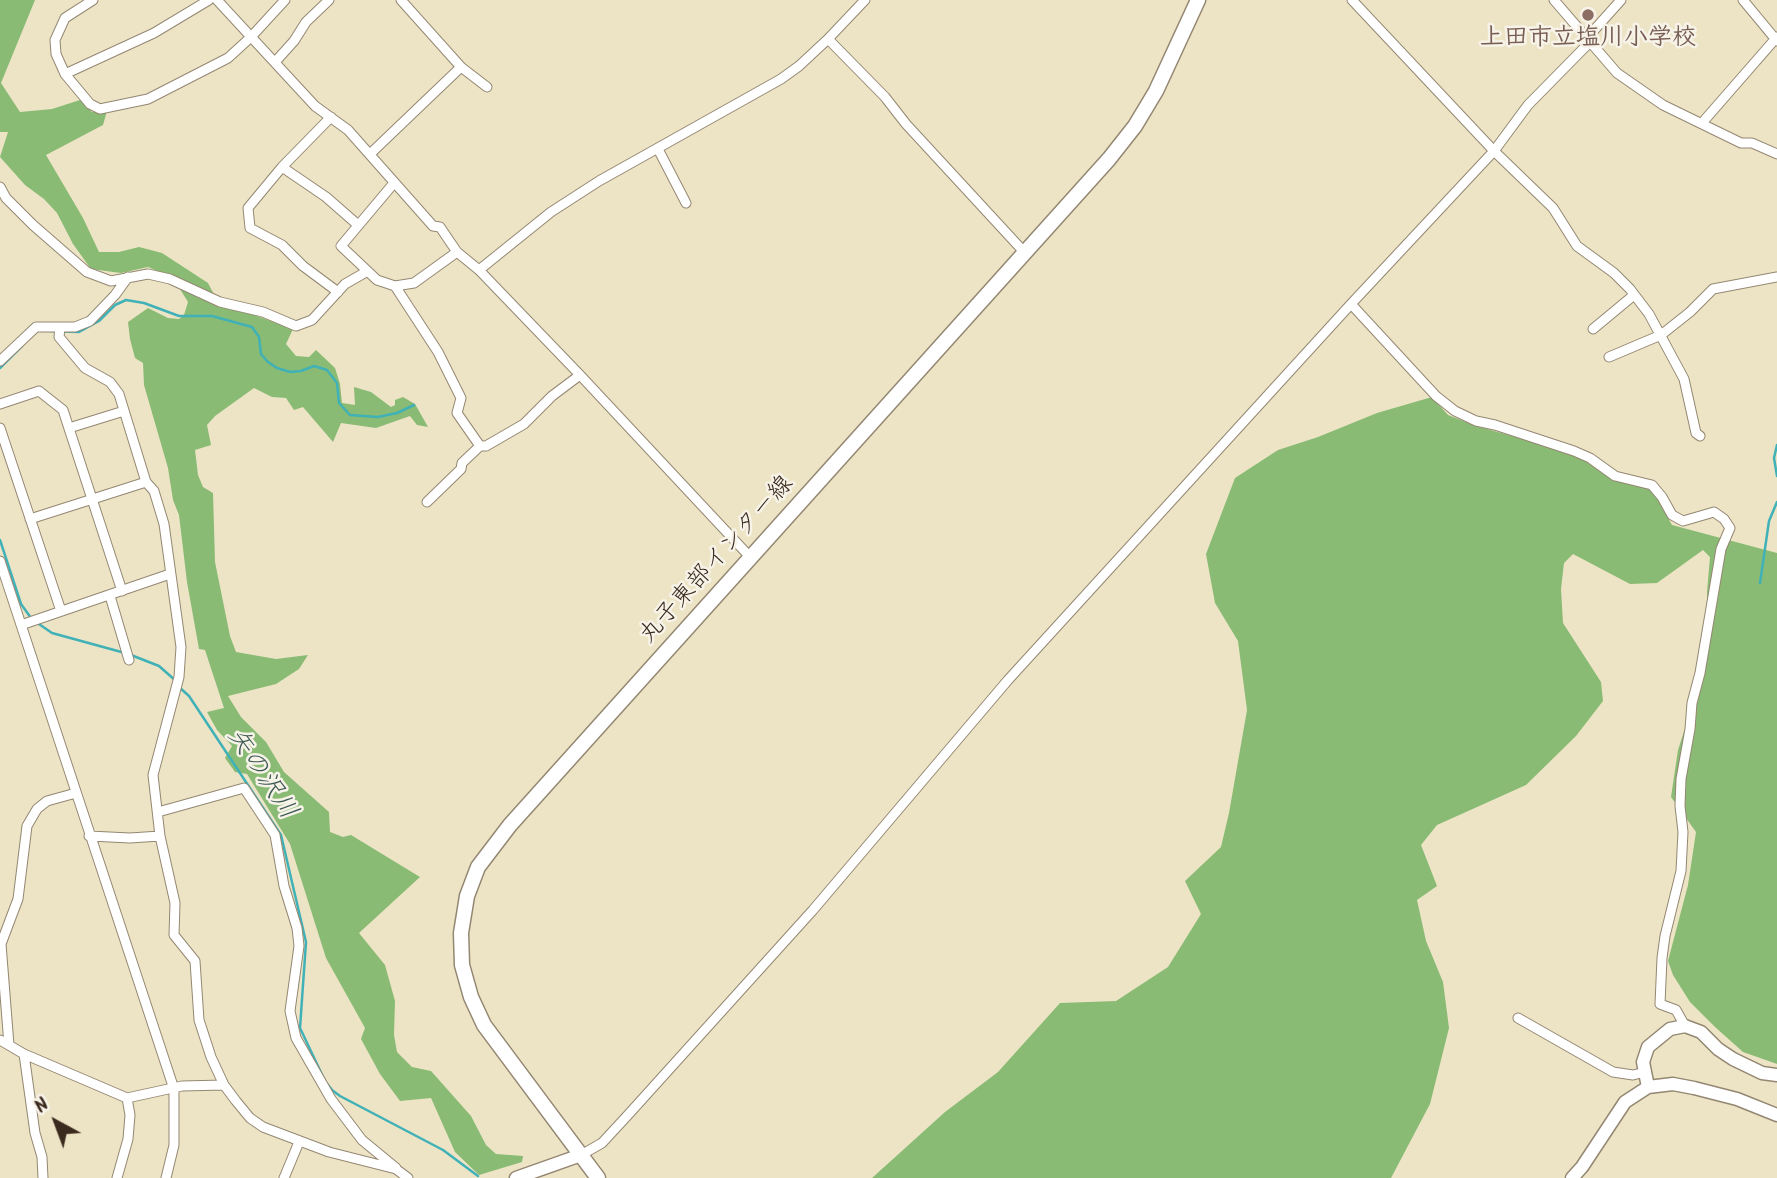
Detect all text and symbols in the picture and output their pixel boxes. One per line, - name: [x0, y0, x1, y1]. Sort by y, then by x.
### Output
- marker: 上田市立塩川小学校: [1580, 7, 1596, 23]
- place label: 上田市立塩川小学校: [1480, 26, 1696, 54]
- street label: 丸子東部インター線: [635, 471, 801, 651]
- water label: 矢の沢川: [218, 723, 302, 827]
- north arrow: [21, 1087, 91, 1157]
- text: N: [28, 1091, 57, 1121]

